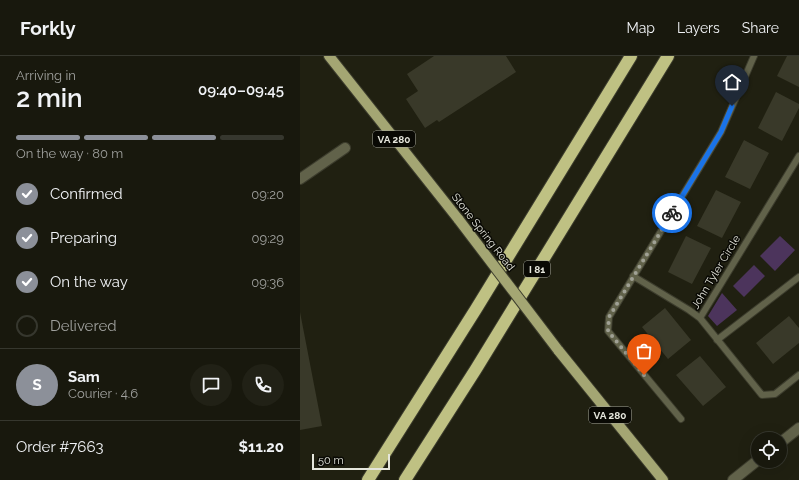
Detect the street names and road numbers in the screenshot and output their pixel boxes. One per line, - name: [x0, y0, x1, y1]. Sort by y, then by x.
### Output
- road number: VA 280: [373, 131, 415, 147]
- street label: Stone Spring Road: [449, 191, 517, 273]
- street label: John Tyler Circle: [689, 232, 743, 311]
- road number: I 81: [524, 261, 550, 277]
- road number: VA 280: [589, 407, 631, 423]

